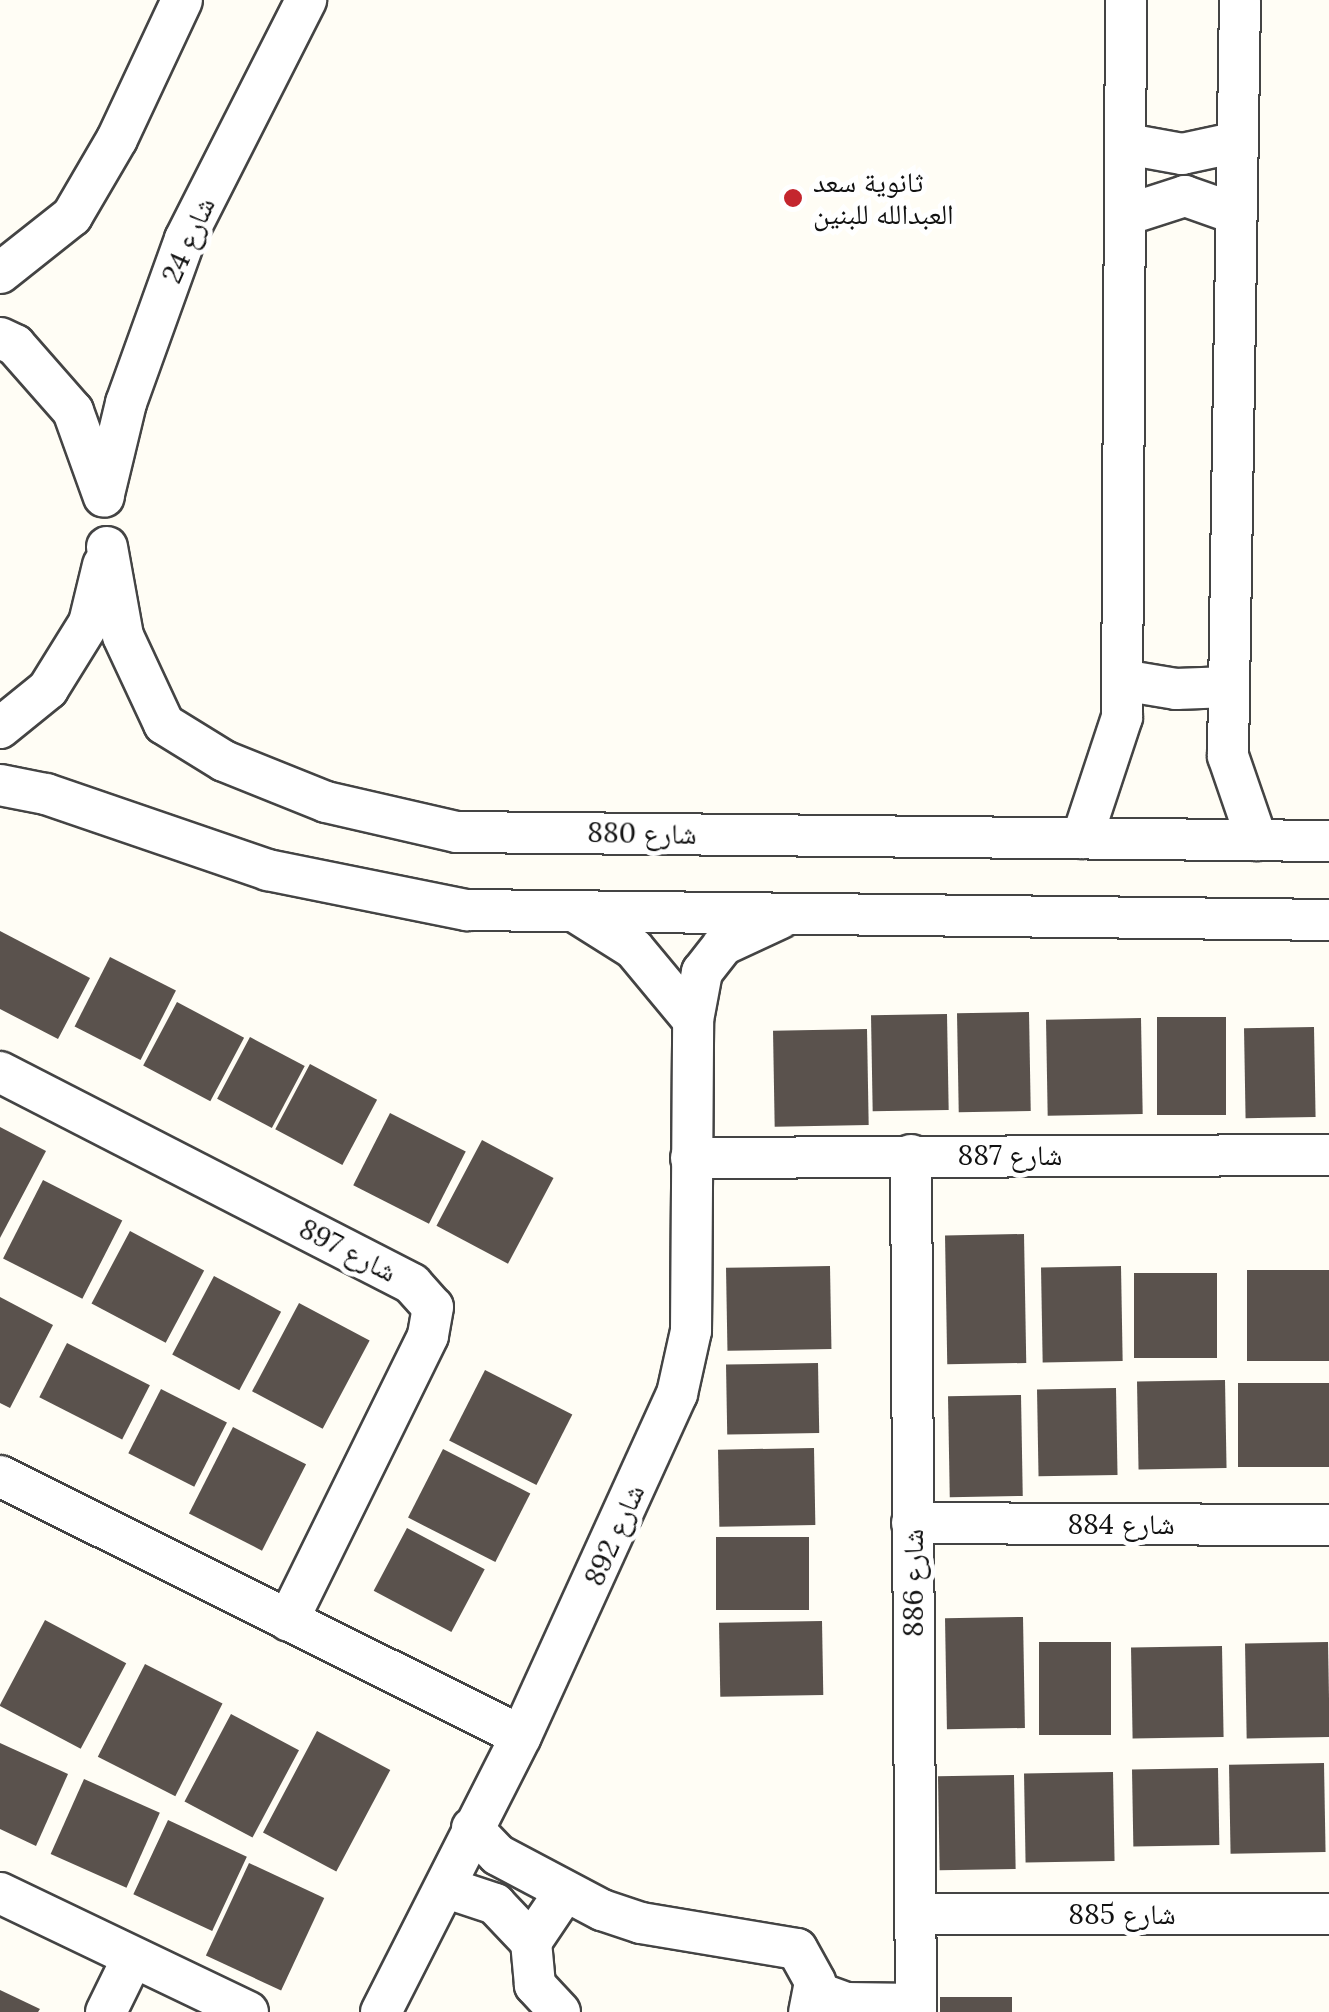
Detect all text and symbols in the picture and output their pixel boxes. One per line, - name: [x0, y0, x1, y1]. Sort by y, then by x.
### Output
- place label: ثانوية سعد العبدالله للبنين: [813, 165, 954, 231]
- marker: ثانوية سعد العبدالله للبنين: [782, 187, 804, 209]
- street label: شارع 24: [154, 192, 222, 288]
- street label: شارع 880: [587, 815, 697, 851]
- street label: شارع 887: [958, 1138, 1062, 1172]
- street label: شارع 897: [294, 1211, 402, 1289]
- street label: شارع 892: [577, 1479, 651, 1591]
- street label: شارع 884: [1067, 1507, 1175, 1541]
- street label: شارع 886: [896, 1529, 930, 1637]
- street label: شارع 885: [1068, 1897, 1176, 1931]

